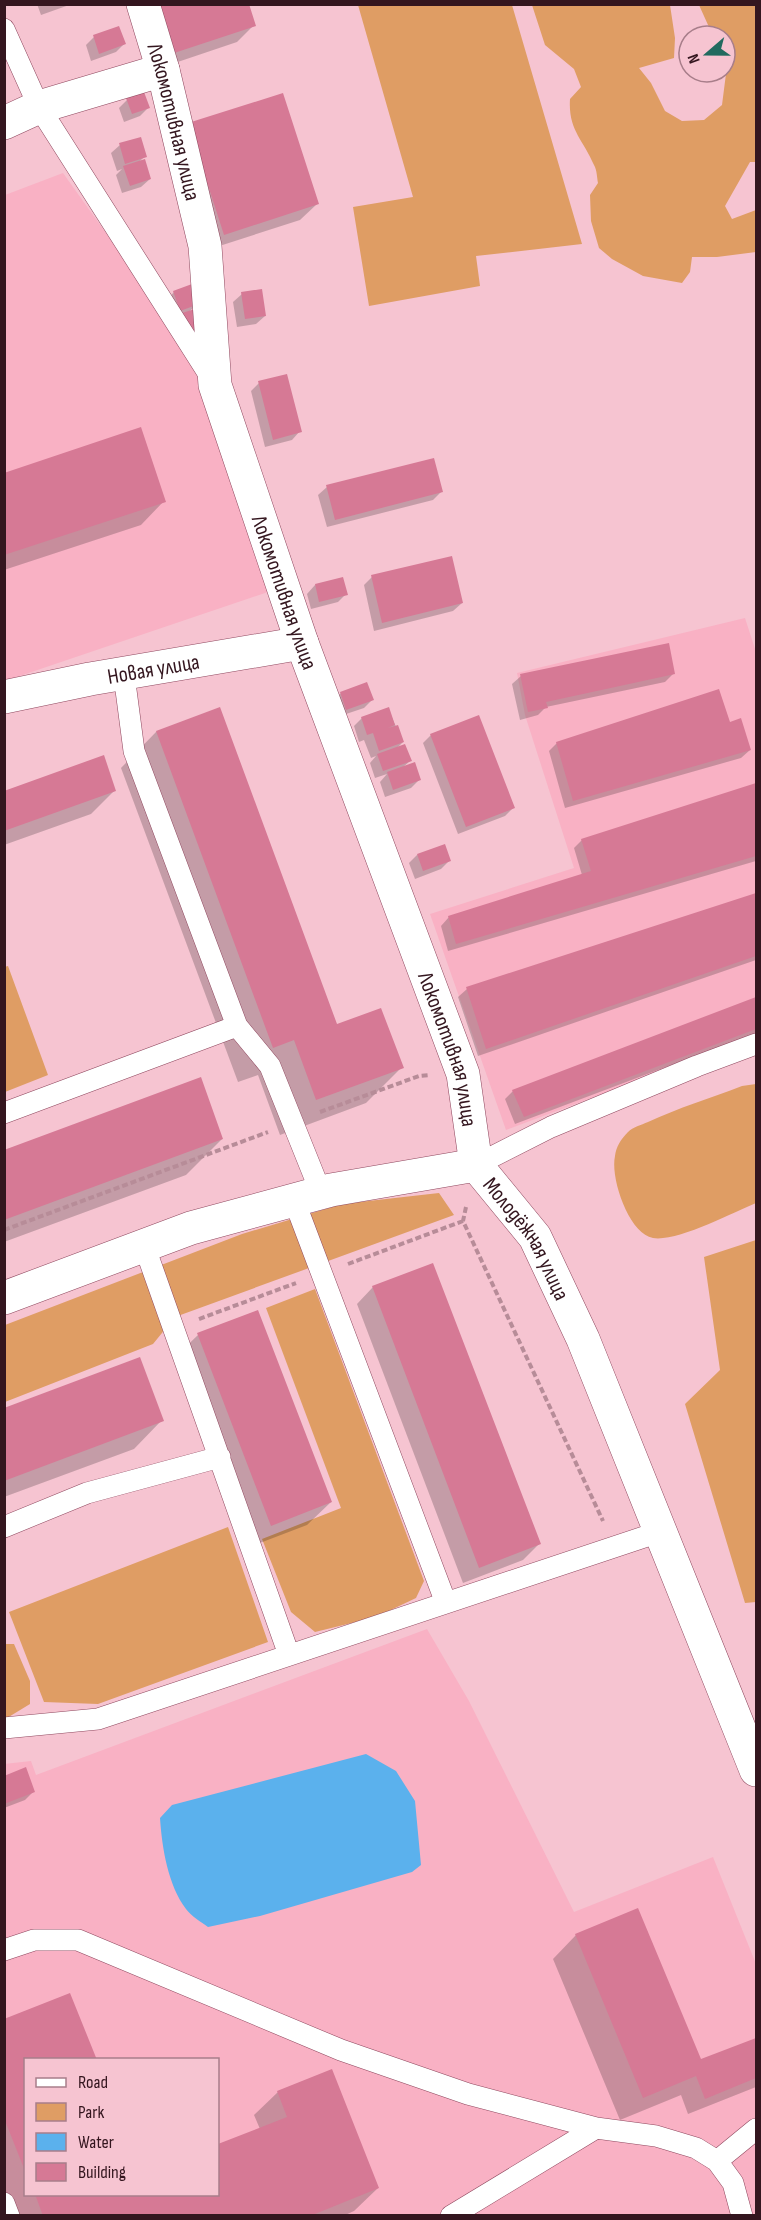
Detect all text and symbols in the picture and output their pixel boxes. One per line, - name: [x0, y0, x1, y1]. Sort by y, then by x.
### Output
- north arrow: [677, 24, 737, 84]
- street label: Локомотивная улица: [140, 39, 206, 203]
- text: N: [684, 51, 705, 66]
- street label: Локомотивная улица: [245, 511, 323, 674]
- street label: Новая улица: [105, 649, 202, 691]
- street label: Локомотивная улица: [411, 968, 482, 1129]
- street label: Молодёжная улица: [477, 1172, 575, 1305]
- legend: [24, 2058, 219, 2196]
- text: Road: [78, 2072, 108, 2093]
- text: Park: [78, 2102, 104, 2123]
- text: Water: [78, 2132, 114, 2153]
- text: Building: [78, 2162, 126, 2183]

